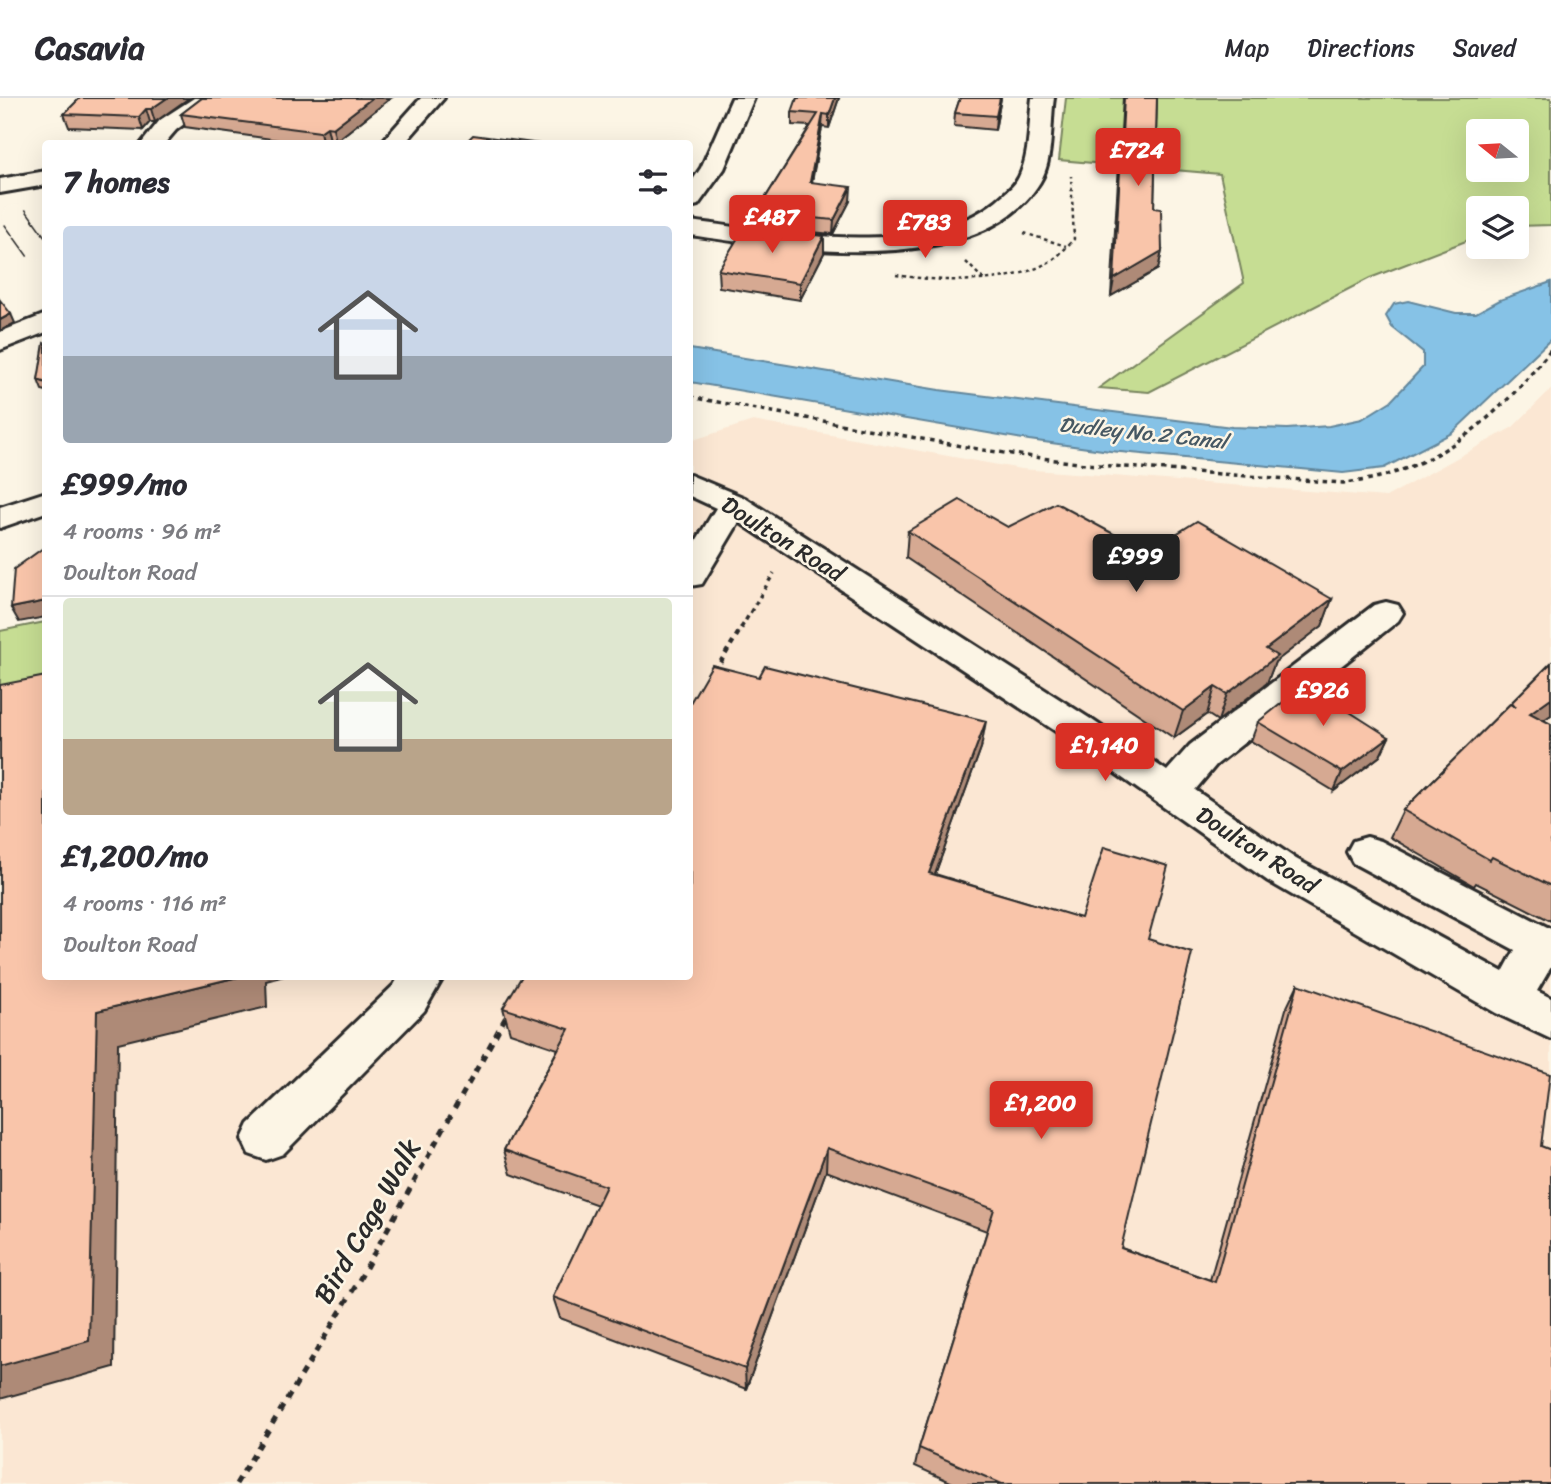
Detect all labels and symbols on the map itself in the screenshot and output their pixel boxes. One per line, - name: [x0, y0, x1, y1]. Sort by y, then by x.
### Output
- north arrow: [1466, 119, 1530, 182]
- pin: £724: [1097, 129, 1179, 188]
- pin: £487: [731, 195, 813, 255]
- pin: £783: [884, 200, 966, 260]
- water label: Dudley No.2 Canal: [1057, 405, 1234, 461]
- street label: Doulton Road: [713, 484, 855, 595]
- pin: £999: [1095, 534, 1177, 594]
- pin: £926: [1282, 668, 1364, 728]
- pin: £1,140: [1048, 724, 1162, 783]
- street label: Doulton Road: [1187, 794, 1329, 907]
- pin: £1,200: [984, 1082, 1098, 1141]
- street label: Bird Cage Walk: [300, 1129, 434, 1313]

